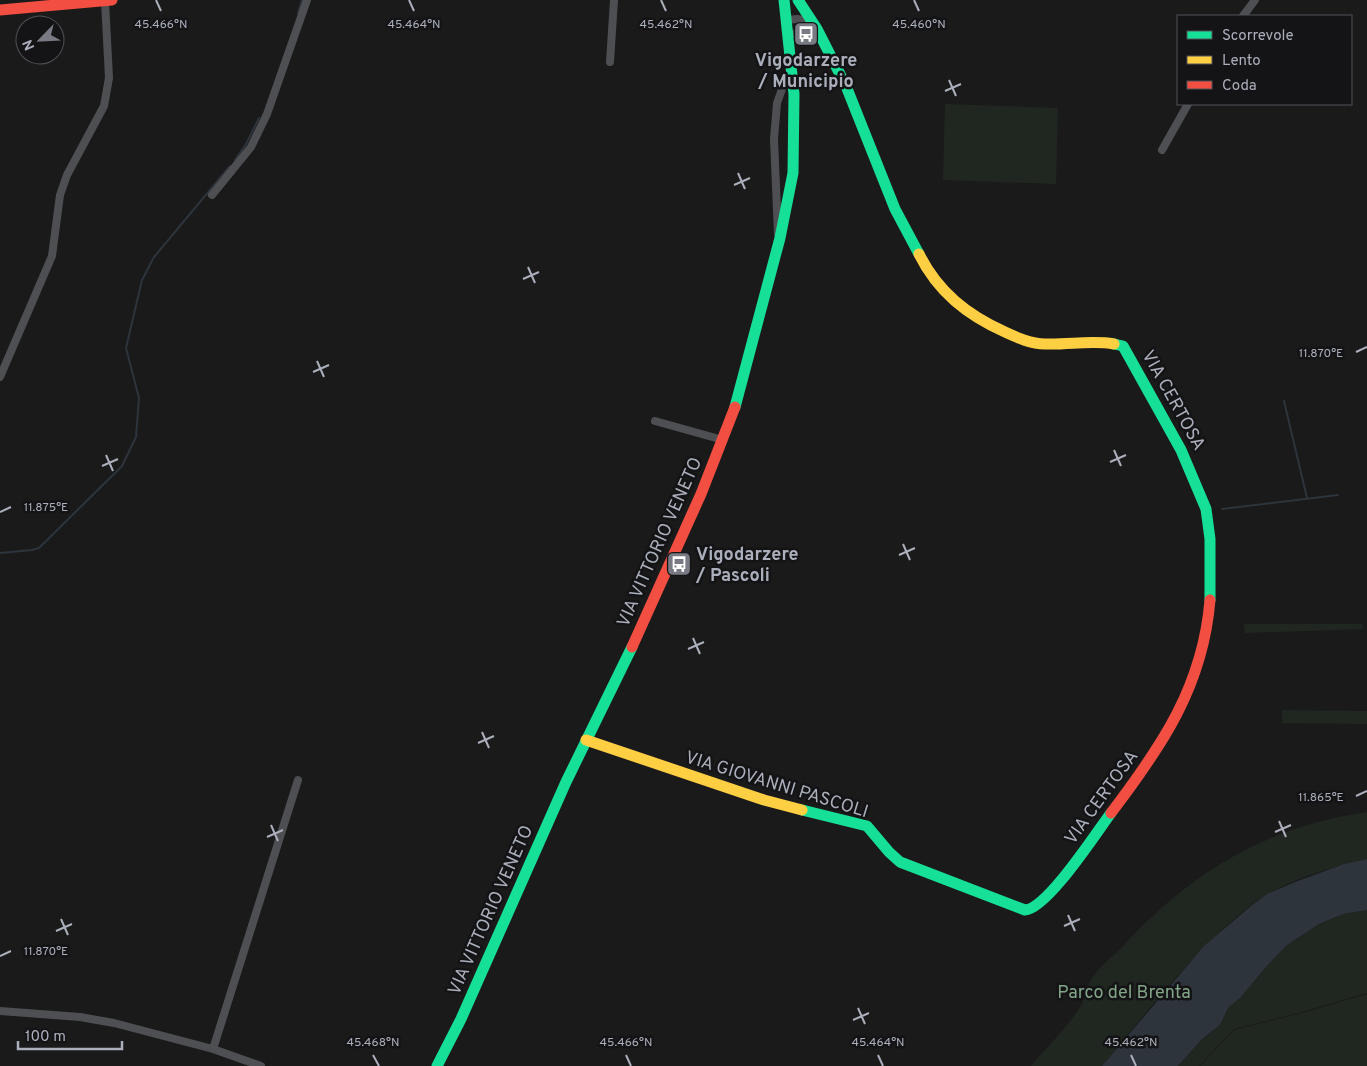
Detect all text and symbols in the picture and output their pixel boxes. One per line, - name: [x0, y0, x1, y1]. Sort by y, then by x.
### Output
- north arrow: [15, 15, 65, 65]
- legend: [1177, 15, 1352, 105]
- text: 45.466°N: [135, 17, 187, 33]
- text: 45.464°N: [387, 17, 441, 33]
- text: 45.462°N: [640, 17, 692, 33]
- text: 45.460°N: [892, 17, 946, 33]
- bus stop icon: Vigodarzere / Municipio: [793, 21, 819, 47]
- text: Scorrevole: [1222, 27, 1294, 46]
- text: N: [20, 37, 39, 53]
- place label: Vigodarzere / Municipio: [755, 50, 857, 94]
- text: Lento: [1222, 52, 1261, 71]
- text: Coda: [1222, 77, 1257, 96]
- text: 11.870°E: [1299, 346, 1343, 362]
- street label: VIA CERTOSA: [1136, 347, 1210, 455]
- street label: VIA VITTORIO VENETO: [613, 454, 708, 631]
- text: 11.875°E: [24, 500, 68, 516]
- place label: Vigodarzere / Pascoli: [695, 544, 799, 588]
- bus stop icon: Vigodarzere / Pascoli: [666, 551, 692, 577]
- street label: VIA CERTOSA: [1060, 746, 1144, 850]
- street label: VIA GIOVANNI PASCOLI: [682, 747, 871, 824]
- text: 11.865°E: [1298, 790, 1344, 806]
- street label: VIA VITTORIO VENETO: [444, 822, 539, 999]
- text: 11.870°E: [24, 944, 68, 960]
- park label: Parco del Brenta: [1057, 982, 1191, 1005]
- scale bar: [18, 1018, 121, 1050]
- text: 100 m: [25, 1028, 66, 1047]
- text: 45.468°N: [347, 1035, 399, 1051]
- text: 45.466°N: [600, 1035, 652, 1051]
- text: 45.464°N: [851, 1035, 905, 1051]
- text: 45.462°N: [1105, 1035, 1157, 1051]

